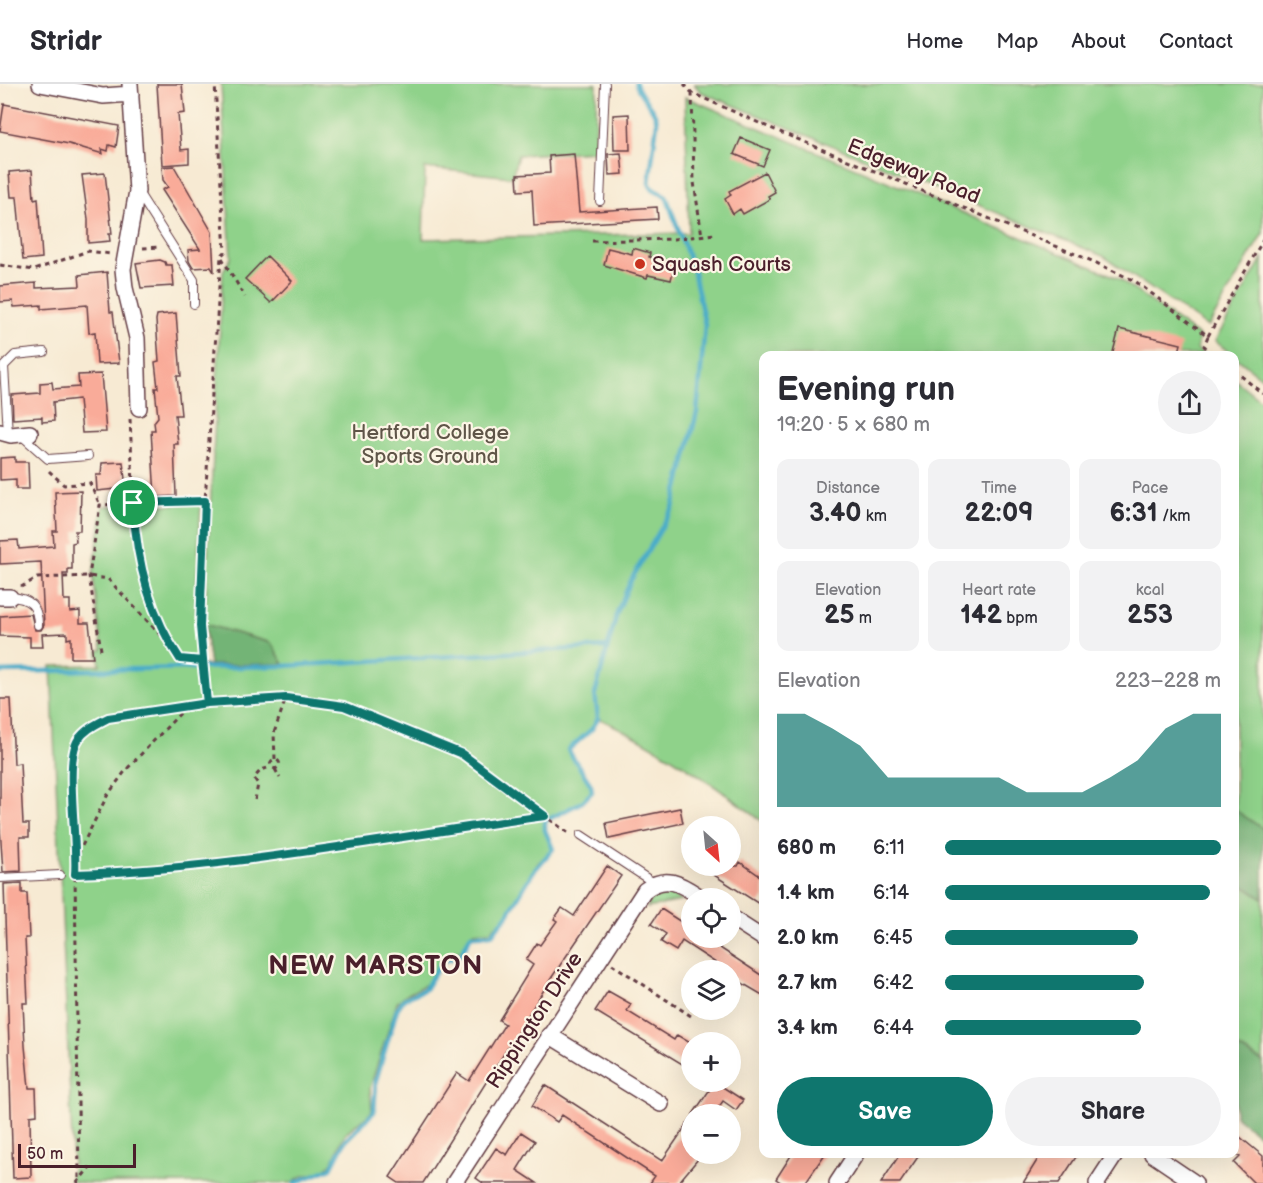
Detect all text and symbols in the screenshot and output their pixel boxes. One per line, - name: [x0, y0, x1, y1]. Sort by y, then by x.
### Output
- text: Stridr: [30, 25, 102, 58]
- text: Home: [906, 29, 963, 54]
- text: Map: [996, 29, 1038, 54]
- text: About: [1071, 29, 1126, 54]
- text: Contact: [1159, 29, 1233, 54]
- street label: Edgeway Road: [844, 133, 984, 209]
- place label: Squash Courts: [652, 252, 791, 277]
- marker: Squash Courts: [633, 257, 647, 271]
- text: Evening run: [777, 370, 955, 410]
- button: share: [1158, 371, 1221, 434]
- text: 19:20 · 5 × 680 m: [777, 413, 930, 437]
- park label: Hertford College Sports Ground: [351, 420, 509, 469]
- pin: [107, 477, 158, 528]
- text: Distance: [816, 479, 880, 498]
- text: Time: [981, 479, 1017, 498]
- text: Pace: [1132, 479, 1168, 498]
- icon: arrive: [116, 486, 149, 519]
- text: 3.40: [809, 498, 862, 529]
- text: 22:09: [965, 498, 1033, 529]
- text: 6:31: [1110, 498, 1158, 529]
- text: km: [862, 507, 887, 526]
- text: /km: [1158, 507, 1190, 526]
- text: Elevation: [815, 581, 881, 600]
- text: Heart rate: [962, 581, 1036, 600]
- text: kcal: [1136, 581, 1164, 600]
- text: 25: [824, 600, 855, 631]
- text: 142: [960, 600, 1002, 631]
- text: 253: [1127, 600, 1173, 631]
- text: m: [855, 609, 872, 628]
- text: bpm: [1002, 609, 1038, 628]
- text: Elevation: [777, 669, 860, 693]
- text: 223–228 m: [1115, 669, 1221, 693]
- north arrow: [681, 816, 741, 876]
- map controls: [681, 816, 741, 1164]
- text: 680 m: [777, 836, 836, 860]
- text: 6:11: [873, 836, 905, 860]
- text: 1.4 km: [777, 881, 835, 905]
- text: 6:14: [873, 881, 909, 905]
- button: locate: [681, 888, 741, 948]
- text: 2.0 km: [777, 926, 839, 950]
- text: 6:45: [873, 926, 913, 950]
- street label: Rippington Drive: [481, 947, 588, 1093]
- district label: NEW MARSTON: [268, 950, 484, 982]
- button: layers: [681, 960, 741, 1020]
- text: 2.7 km: [777, 971, 837, 995]
- text: 6:42: [873, 971, 913, 995]
- text: 3.4 km: [777, 1016, 838, 1040]
- text: 6:44: [873, 1016, 914, 1040]
- button: +: [681, 1032, 741, 1092]
- button: Save: [777, 1077, 993, 1146]
- button: Share: [1005, 1077, 1221, 1146]
- button: −: [681, 1104, 741, 1164]
- scale bar: [18, 1141, 136, 1168]
- text: 50 m: [27, 1145, 63, 1164]

